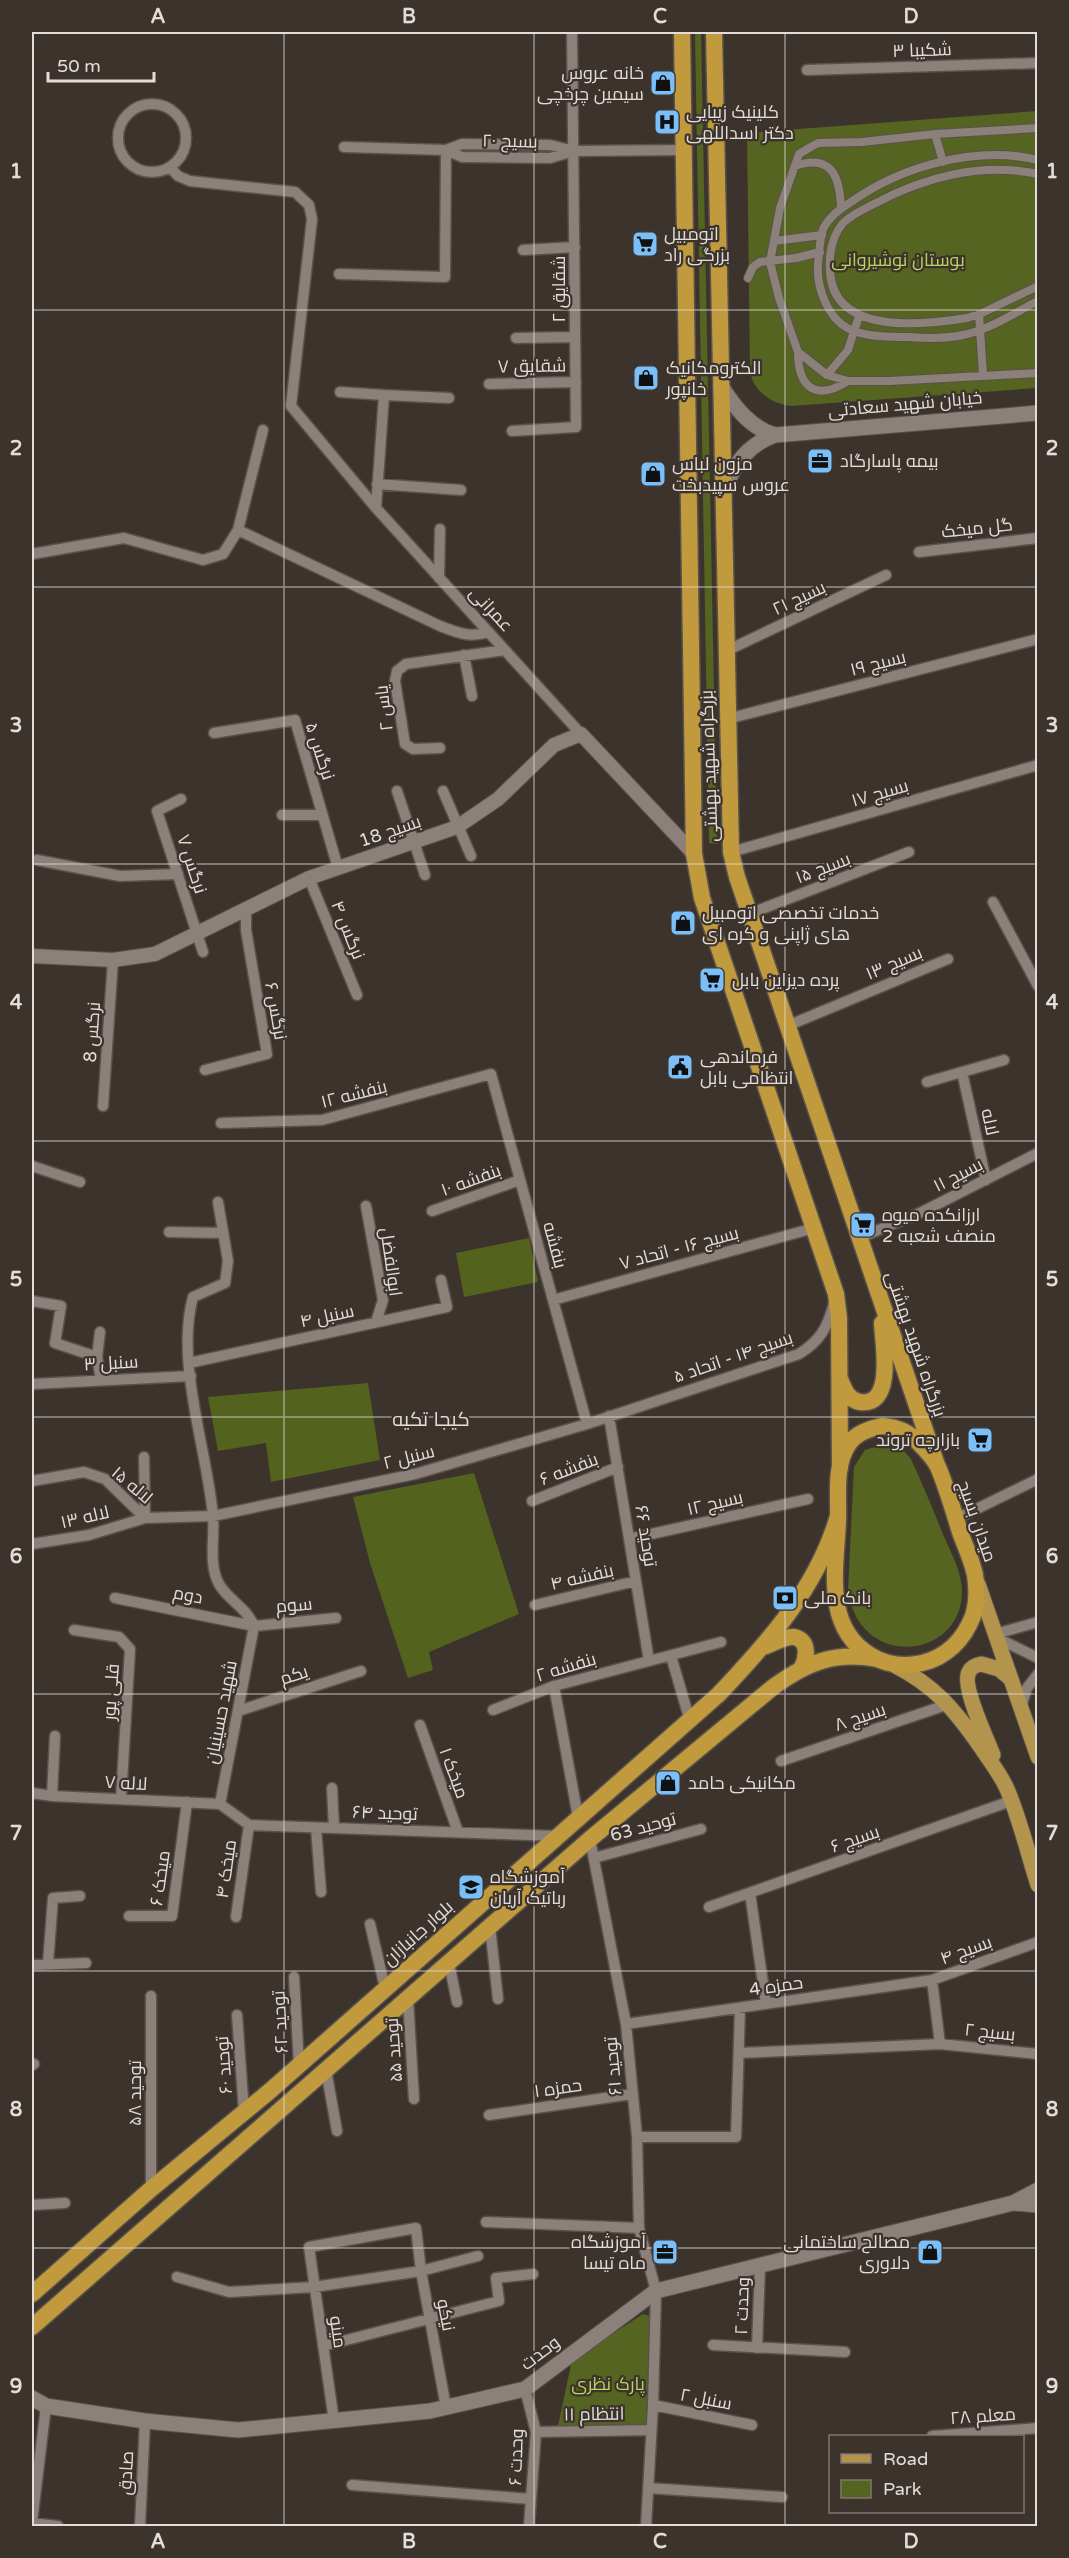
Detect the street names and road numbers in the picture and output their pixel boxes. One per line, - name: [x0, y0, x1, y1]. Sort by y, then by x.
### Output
- street label: شکیبا ۳: [892, 38, 952, 62]
- street label: بسیج ۲۰: [482, 130, 538, 153]
- street label: شقایق ۲: [548, 256, 571, 322]
- street label: شقایق ۷: [498, 354, 566, 379]
- street label: خیابان شهید سعادتی: [827, 386, 983, 422]
- street label: گل میخک: [940, 513, 1014, 543]
- street label: بسیج ۲۱: [769, 576, 830, 621]
- street label: عمرانی: [465, 582, 517, 636]
- street label: بسیج ۱۹: [848, 645, 908, 681]
- street label: یاس ۲: [370, 684, 398, 732]
- street label: بزرگراه شهید بهشتی: [695, 690, 723, 842]
- street label: نرگس ۵: [300, 719, 340, 783]
- street label: بسیج ۱۷: [849, 774, 911, 813]
- street label: بسیج 18: [356, 810, 424, 853]
- street label: نرگس ۷: [172, 832, 212, 896]
- street label: بسیج ۱۵: [792, 848, 854, 889]
- street label: نرگس ۴: [326, 897, 370, 963]
- street label: بسیج ۱۳: [862, 941, 926, 986]
- street label: نرگس ۶: [260, 980, 292, 1042]
- street label: نرگس 8: [79, 1001, 105, 1063]
- street label: بنفشه ۱۲: [319, 1075, 389, 1113]
- street label: لاله: [976, 1107, 1004, 1137]
- street label: بسیج ۱۱: [930, 1153, 987, 1198]
- street label: بنفشه ۱۰: [438, 1159, 504, 1201]
- street label: بنفشه: [538, 1219, 572, 1271]
- street label: بسیج ۱۶ - اتحاد ۷: [617, 1221, 741, 1275]
- street label: ابوالفضل: [375, 1226, 407, 1298]
- street label: بزرگراه شهید بهشتی: [881, 1268, 951, 1420]
- street label: سنبل ۴: [298, 1300, 356, 1332]
- street label: بسیج ۱۴ - اتحاد ۵: [670, 1326, 796, 1389]
- street label: سنبل ۳: [83, 1351, 139, 1375]
- street label: سنبل ۲: [381, 1440, 437, 1474]
- street label: بنفشه ۶: [537, 1448, 601, 1490]
- street label: لاله ۱۵: [107, 1461, 157, 1509]
- street label: میدان بسیج: [952, 1477, 1001, 1565]
- street label: بسیج ۱۲: [685, 1486, 745, 1521]
- street label: لاله ۱۳: [58, 1501, 112, 1533]
- street label: توحید ۶۶: [630, 1504, 662, 1569]
- street label: بنفشه ۴: [548, 1559, 616, 1595]
- street label: دوم: [171, 1581, 205, 1610]
- street label: سوم: [275, 1592, 313, 1619]
- street label: بنفشه ۲: [533, 1647, 599, 1687]
- street label: شهید حسینیان: [200, 1658, 242, 1766]
- street label: یکم: [277, 1660, 311, 1691]
- street label: قلی پور: [98, 1663, 125, 1722]
- street label: بسیج ۸: [831, 1698, 889, 1737]
- street label: میخک ۱: [435, 1744, 473, 1802]
- street label: لاله ۷: [104, 1771, 148, 1795]
- street label: توحید ۶۴: [352, 1801, 418, 1825]
- street label: توحید 63: [608, 1808, 679, 1846]
- street label: بسیج ۶: [828, 1820, 883, 1859]
- street label: میخک ۴: [211, 1838, 241, 1900]
- street label: میخک ۶: [145, 1849, 175, 1907]
- street label: بلوار جانبازان: [378, 1896, 458, 1970]
- street label: بسیج ۴: [937, 1931, 995, 1970]
- street label: حمزه 4: [748, 1971, 804, 2001]
- street label: توحید ۶۲: [267, 1990, 293, 2054]
- street label: توحید ۵۵: [381, 2017, 407, 2083]
- street label: بسیج ۲: [963, 2018, 1017, 2047]
- street label: توحید ۶۰: [211, 2035, 237, 2095]
- street label: توحید ۶۱: [599, 2035, 627, 2096]
- street label: توحید ۵۸: [124, 2060, 146, 2126]
- street label: حمزه ۱: [533, 2074, 583, 2102]
- street label: وحدت ۲: [730, 2277, 754, 2335]
- street label: نیکو: [432, 2297, 460, 2333]
- street label: مینو: [325, 2314, 351, 2350]
- street label: وحدت: [516, 2331, 564, 2375]
- street label: سنبل ۲: [678, 2383, 734, 2415]
- street label: انتظام ۱۱: [563, 2402, 625, 2427]
- street label: معلم ۲۸: [949, 2403, 1017, 2430]
- street label: وحدت ۶: [504, 2428, 528, 2486]
- street label: صادق: [114, 2450, 139, 2496]

